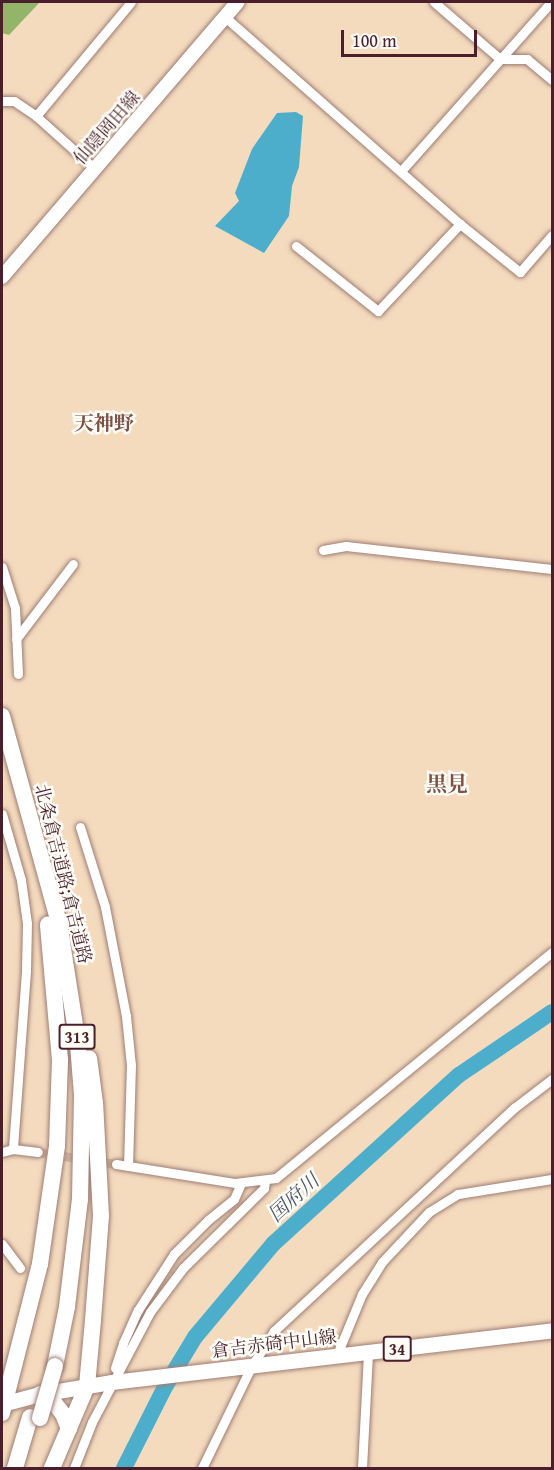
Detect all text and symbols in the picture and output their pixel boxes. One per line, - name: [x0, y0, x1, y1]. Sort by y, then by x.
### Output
- scale bar: [344, 18, 480, 56]
- text: 100 m: [352, 27, 397, 54]
- street label: 仙隠岡田線: [69, 87, 145, 169]
- district label: 天神野: [74, 410, 134, 434]
- district label: 黒見: [426, 771, 468, 797]
- street label: 北条倉吉道路;倉吉道路: [30, 782, 96, 966]
- road number: 313: [58, 1024, 97, 1050]
- water label: 国府川: [263, 1168, 323, 1226]
- street label: 倉吉赤碕中山線: [210, 1326, 338, 1362]
- road number: 34: [382, 1336, 412, 1362]

